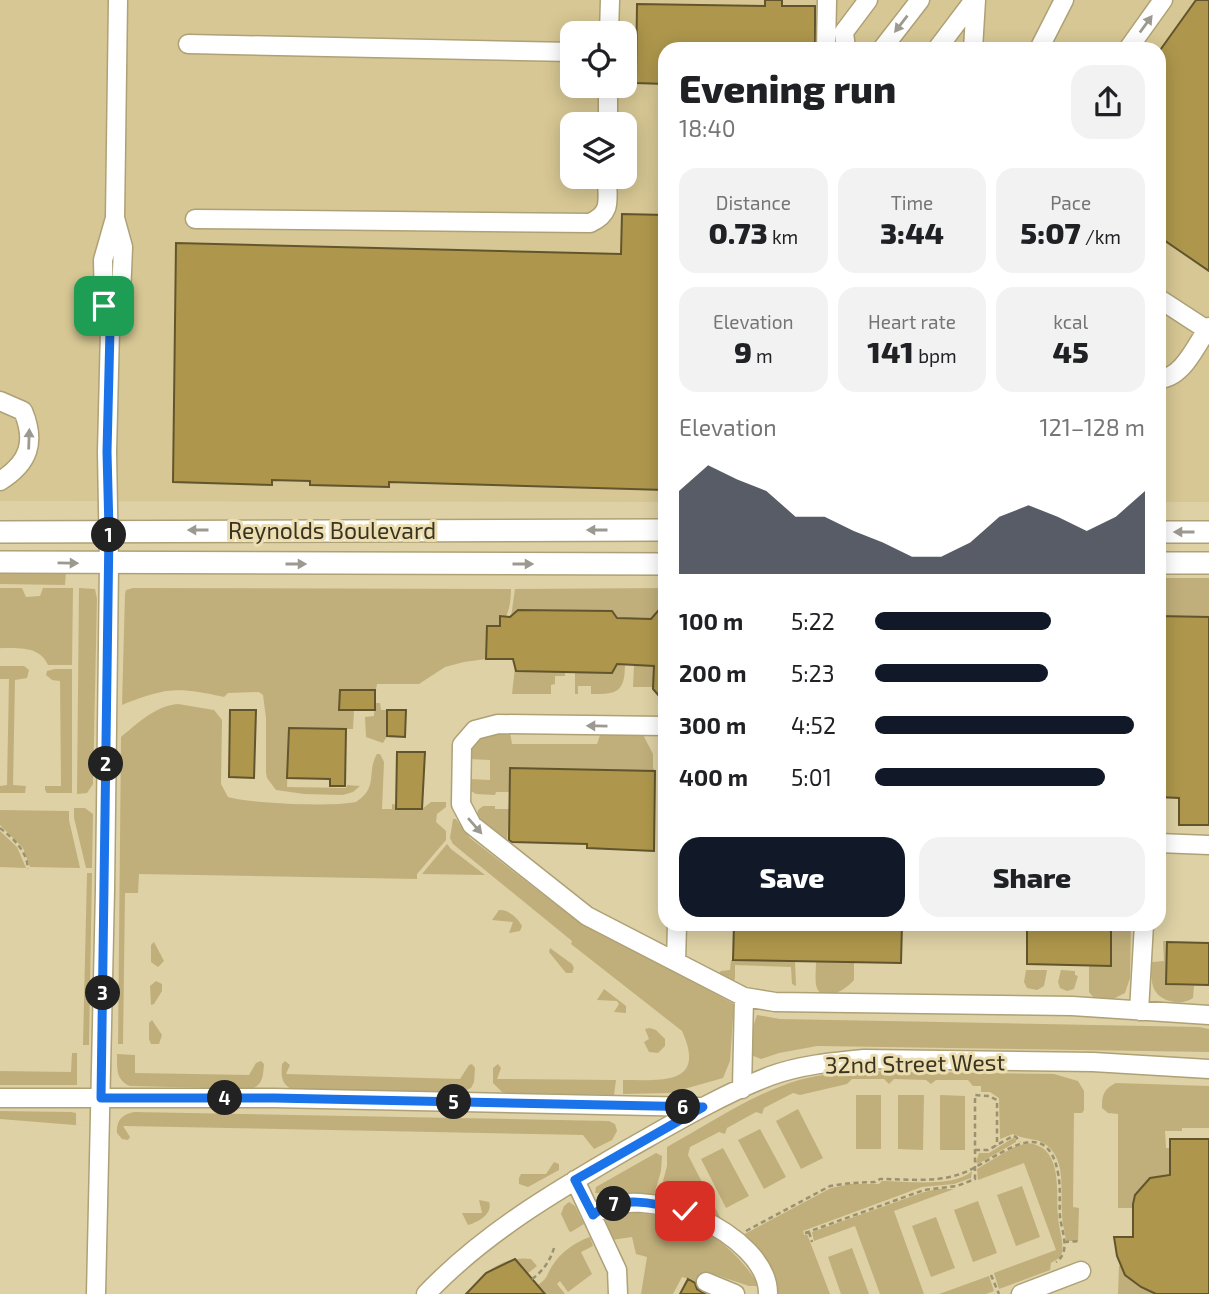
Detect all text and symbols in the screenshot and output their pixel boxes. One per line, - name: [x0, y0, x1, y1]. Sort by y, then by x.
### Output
- one-way arrow: [893, 15, 908, 33]
- one-way arrow: [1138, 16, 1153, 34]
- map controls: [560, 21, 637, 189]
- button: locate: [560, 21, 637, 98]
- text: Evening run: [679, 65, 896, 111]
- button: share: [1071, 65, 1145, 139]
- button: layers: [560, 112, 637, 189]
- text: 18:40: [679, 114, 736, 142]
- text: Distance: [716, 191, 791, 214]
- text: Time: [891, 191, 933, 214]
- text: Pace: [1050, 191, 1091, 214]
- text: 0.73: [708, 214, 768, 250]
- text: 3:44: [880, 214, 944, 250]
- text: 5:07: [1020, 214, 1081, 250]
- text: km: [768, 225, 798, 248]
- text: /km: [1081, 225, 1121, 248]
- pin: [74, 276, 134, 336]
- icon: arrive: [85, 287, 123, 325]
- text: Elevation: [713, 310, 794, 333]
- text: Heart rate: [868, 310, 956, 333]
- text: kcal: [1053, 310, 1088, 333]
- text: 9: [734, 333, 752, 369]
- text: 141: [867, 333, 914, 369]
- text: 45: [1053, 333, 1089, 369]
- text: m: [752, 344, 773, 367]
- text: bpm: [914, 344, 957, 367]
- text: Elevation: [679, 413, 777, 441]
- text: 121–128 m: [1040, 413, 1145, 441]
- one-way arrow: [23, 428, 34, 450]
- street label: Reynolds Boulevard: [228, 516, 436, 544]
- pin: 1: [92, 518, 126, 552]
- text: 1: [104, 523, 113, 546]
- one-way arrow: [187, 524, 209, 536]
- one-way arrow: [586, 524, 608, 536]
- one-way arrow: [1173, 526, 1195, 538]
- one-way arrow: [57, 558, 79, 569]
- one-way arrow: [285, 558, 307, 570]
- one-way arrow: [512, 558, 534, 570]
- text: 100 m: [679, 607, 743, 635]
- text: 5:22: [791, 607, 835, 635]
- text: 200 m: [679, 659, 747, 687]
- text: 5:23: [791, 659, 834, 687]
- text: 300 m: [679, 711, 746, 739]
- text: 4:52: [791, 711, 836, 739]
- one-way arrow: [586, 720, 608, 731]
- pin: 2: [88, 746, 124, 782]
- text: 2: [100, 752, 111, 775]
- text: 400 m: [679, 763, 748, 791]
- text: 5:01: [791, 763, 832, 791]
- one-way arrow: [467, 817, 483, 835]
- button: Save: [679, 837, 905, 917]
- button: Share: [919, 837, 1145, 917]
- pin: 3: [86, 976, 120, 1010]
- text: 3: [97, 981, 108, 1004]
- street label: 32nd Street West: [825, 1047, 1006, 1079]
- pin: 4: [208, 1080, 243, 1116]
- pin: 5: [436, 1084, 472, 1120]
- text: 4: [218, 1086, 231, 1109]
- text: 5: [448, 1090, 459, 1113]
- pin: 6: [666, 1090, 700, 1124]
- text: 6: [677, 1095, 688, 1118]
- pin: [655, 1181, 715, 1241]
- pin: 7: [596, 1186, 632, 1222]
- text: 7: [608, 1192, 619, 1215]
- icon: check: [666, 1192, 704, 1230]

